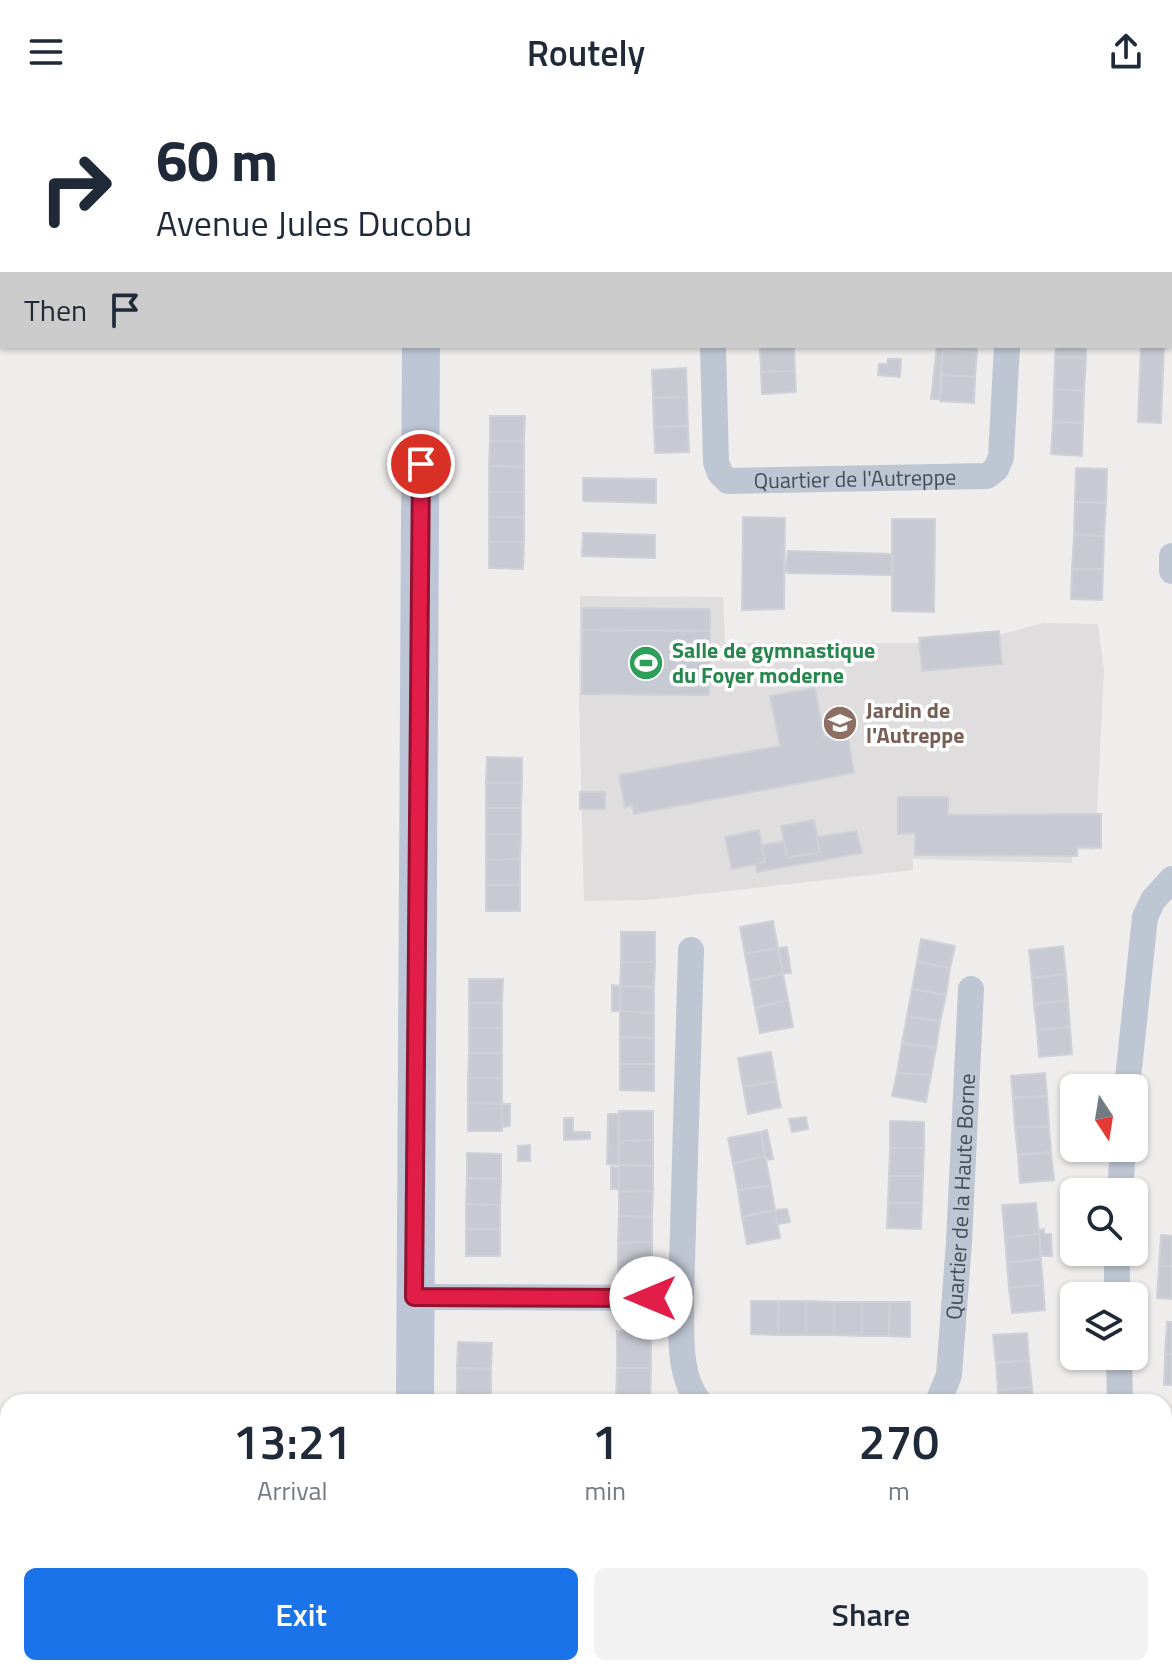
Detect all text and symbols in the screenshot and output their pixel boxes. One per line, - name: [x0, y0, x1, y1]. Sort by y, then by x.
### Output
- text: Routely: [527, 25, 645, 80]
- icon: menu: [24, 30, 68, 74]
- icon: share: [1104, 30, 1148, 74]
- text: 60 m: [156, 118, 278, 203]
- icon: right: [24, 136, 128, 240]
- text: Avenue Jules Ducobu: [156, 195, 472, 250]
- text: Then: [24, 287, 87, 333]
- icon: arrive: [103, 288, 147, 332]
- pin: [387, 430, 455, 498]
- icon: arrive: [399, 442, 443, 486]
- street label: Quartier de l'Autreppe: [753, 460, 957, 498]
- place label: Salle de gymnastique du Foyer moderne: [672, 633, 875, 692]
- sports icon: Salle de gymnastique du Foyer moderne: [627, 644, 665, 682]
- place label: Jardin de l'Autreppe: [866, 693, 965, 752]
- school or university icon: Jardin de l'Autreppe: [821, 704, 859, 742]
- street label: Quartier de la Haute Borne: [936, 1073, 984, 1321]
- north arrow: [1060, 1074, 1148, 1162]
- map controls: [1060, 1074, 1148, 1370]
- button: search: [1060, 1178, 1148, 1266]
- position arrow: [609, 1256, 693, 1340]
- button: layers: [1060, 1282, 1148, 1370]
- text: 13:21: [233, 1405, 352, 1478]
- text: 1: [592, 1405, 619, 1478]
- text: 270: [859, 1405, 939, 1478]
- text: Arrival: [257, 1471, 327, 1510]
- text: min: [584, 1471, 626, 1510]
- text: m: [888, 1471, 910, 1510]
- button: Exit: [24, 1568, 578, 1660]
- button: Share: [594, 1568, 1148, 1660]

